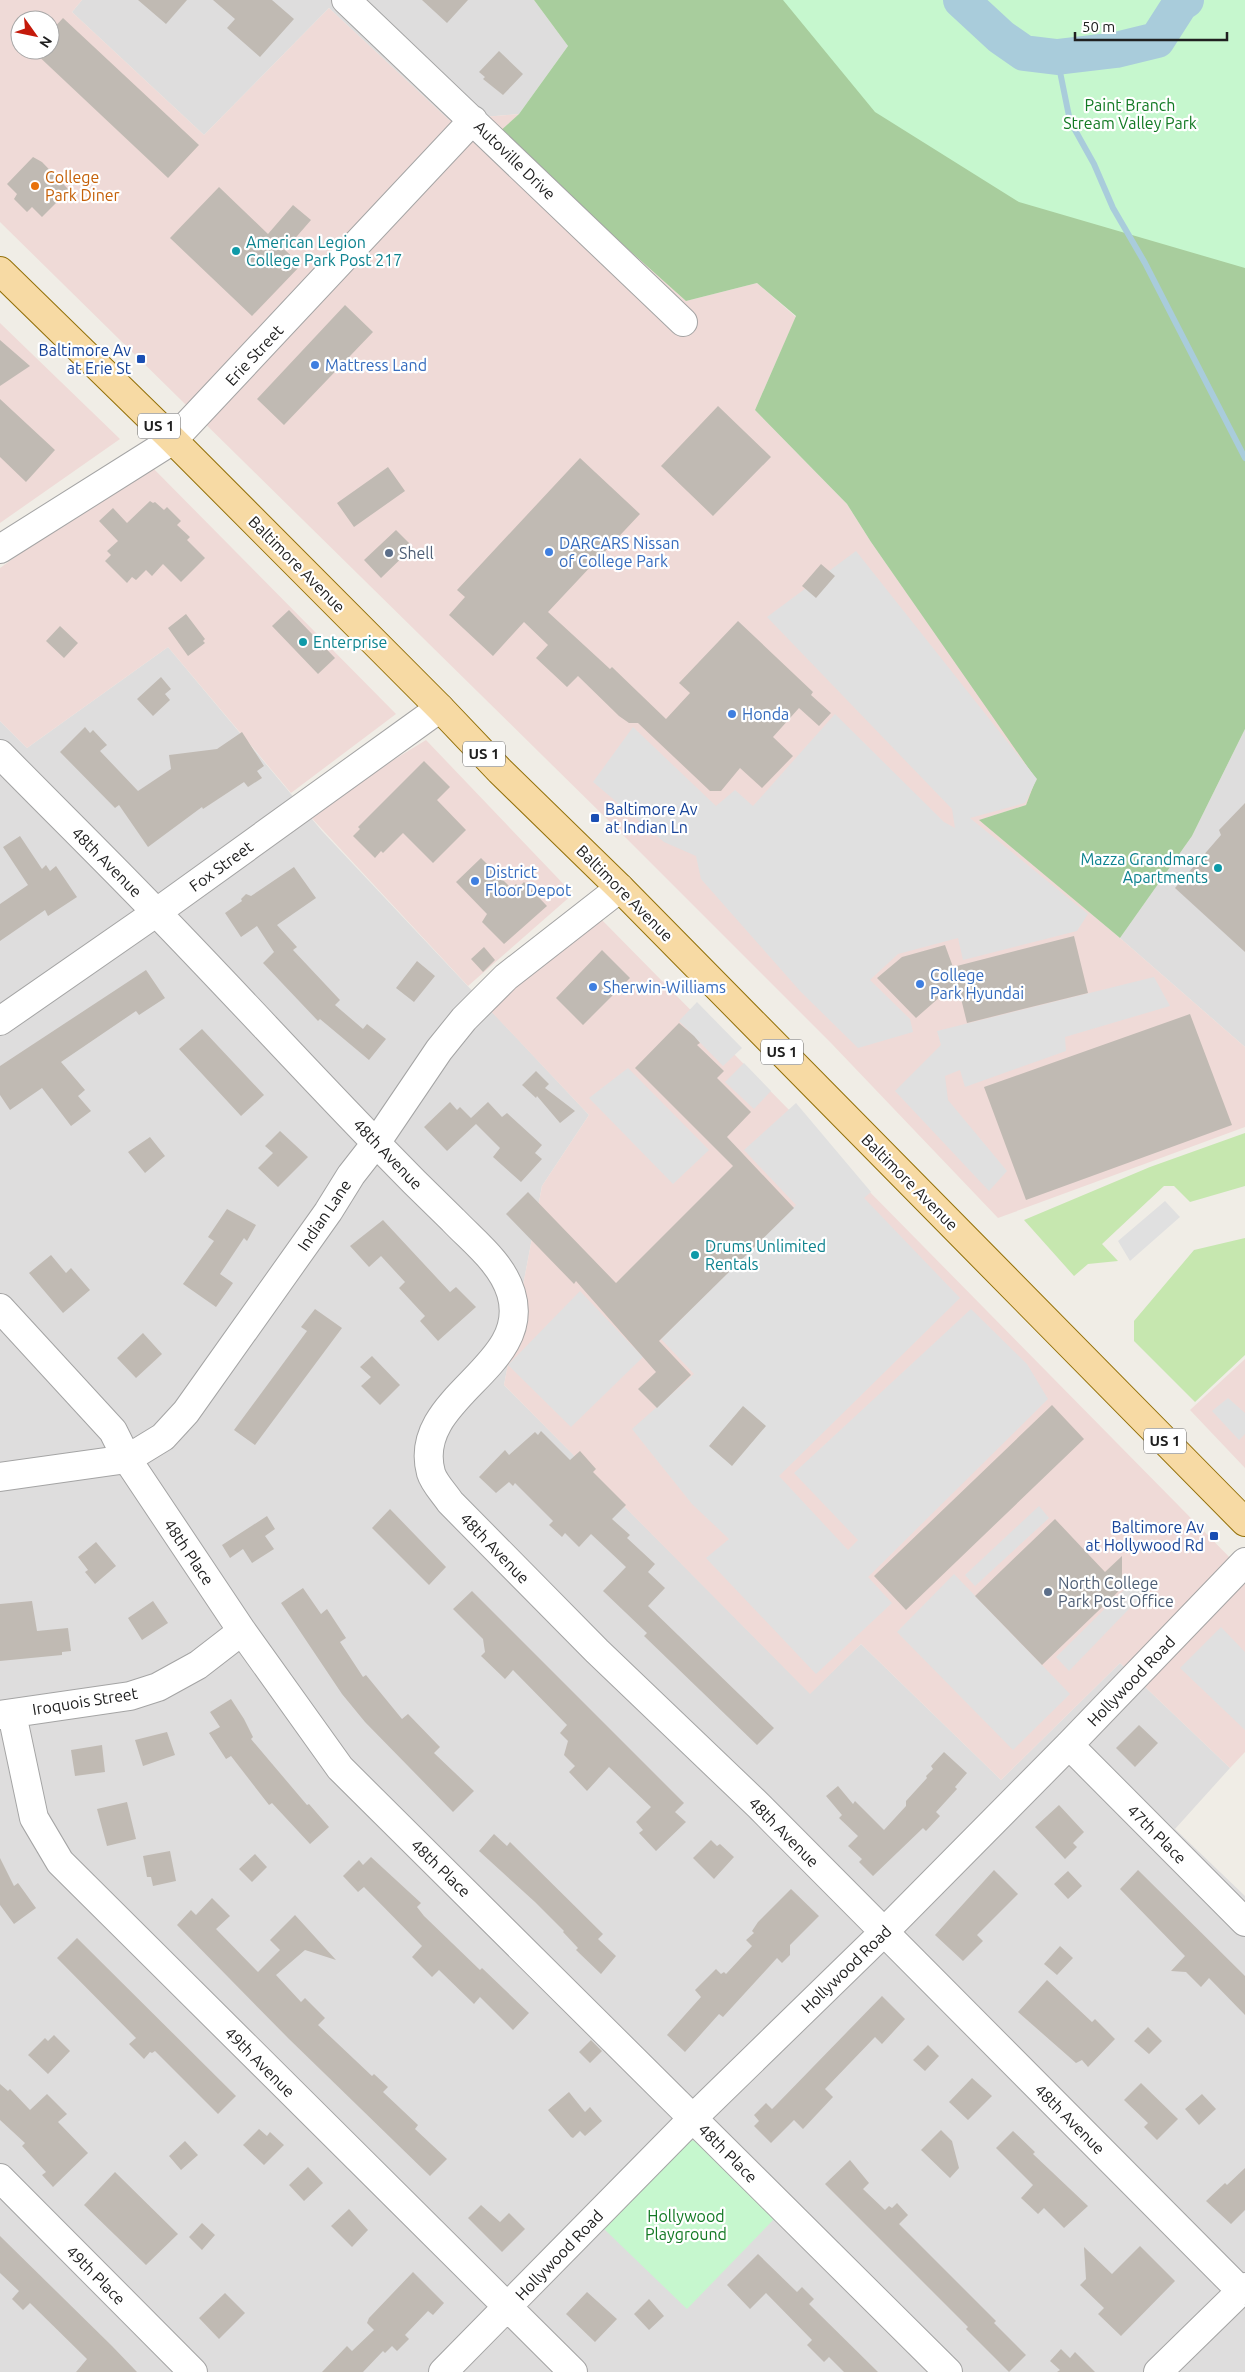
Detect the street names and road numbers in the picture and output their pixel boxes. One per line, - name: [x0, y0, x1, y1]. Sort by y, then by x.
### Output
- street label: Autoville Drive: [471, 117, 559, 203]
- street label: Erie Street: [221, 321, 287, 389]
- road number: US 1: [138, 414, 180, 438]
- street label: Baltimore Avenue: [245, 512, 349, 616]
- road number: US 1: [463, 742, 505, 766]
- street label: 48th Avenue: [68, 823, 146, 901]
- street label: Fox Street: [186, 837, 257, 895]
- street label: Baltimore Avenue: [573, 841, 677, 945]
- road number: US 1: [761, 1040, 803, 1064]
- street label: 48th Avenue: [350, 1115, 426, 1193]
- street label: Baltimore Avenue: [858, 1130, 962, 1234]
- street label: Indian Lane: [294, 1176, 354, 1254]
- road number: US 1: [1144, 1428, 1186, 1454]
- street label: 48th Avenue: [457, 1509, 533, 1587]
- street label: 48th Place: [160, 1516, 218, 1588]
- street label: Hollywood Road: [1084, 1632, 1178, 1730]
- street label: Iroquois Street: [31, 1684, 140, 1718]
- street label: 48th Avenue: [745, 1793, 823, 1871]
- street label: 47th Place: [1124, 1801, 1190, 1867]
- street label: 48th Place: [408, 1835, 474, 1901]
- street label: Hollywood Road: [797, 1922, 895, 2016]
- street label: 49th Avenue: [221, 2023, 299, 2101]
- street label: 48th Avenue: [1031, 2080, 1109, 2158]
- street label: 48th Place: [695, 2120, 761, 2186]
- street label: Hollywood Road: [512, 2206, 606, 2304]
- street label: 49th Place: [63, 2242, 129, 2308]

